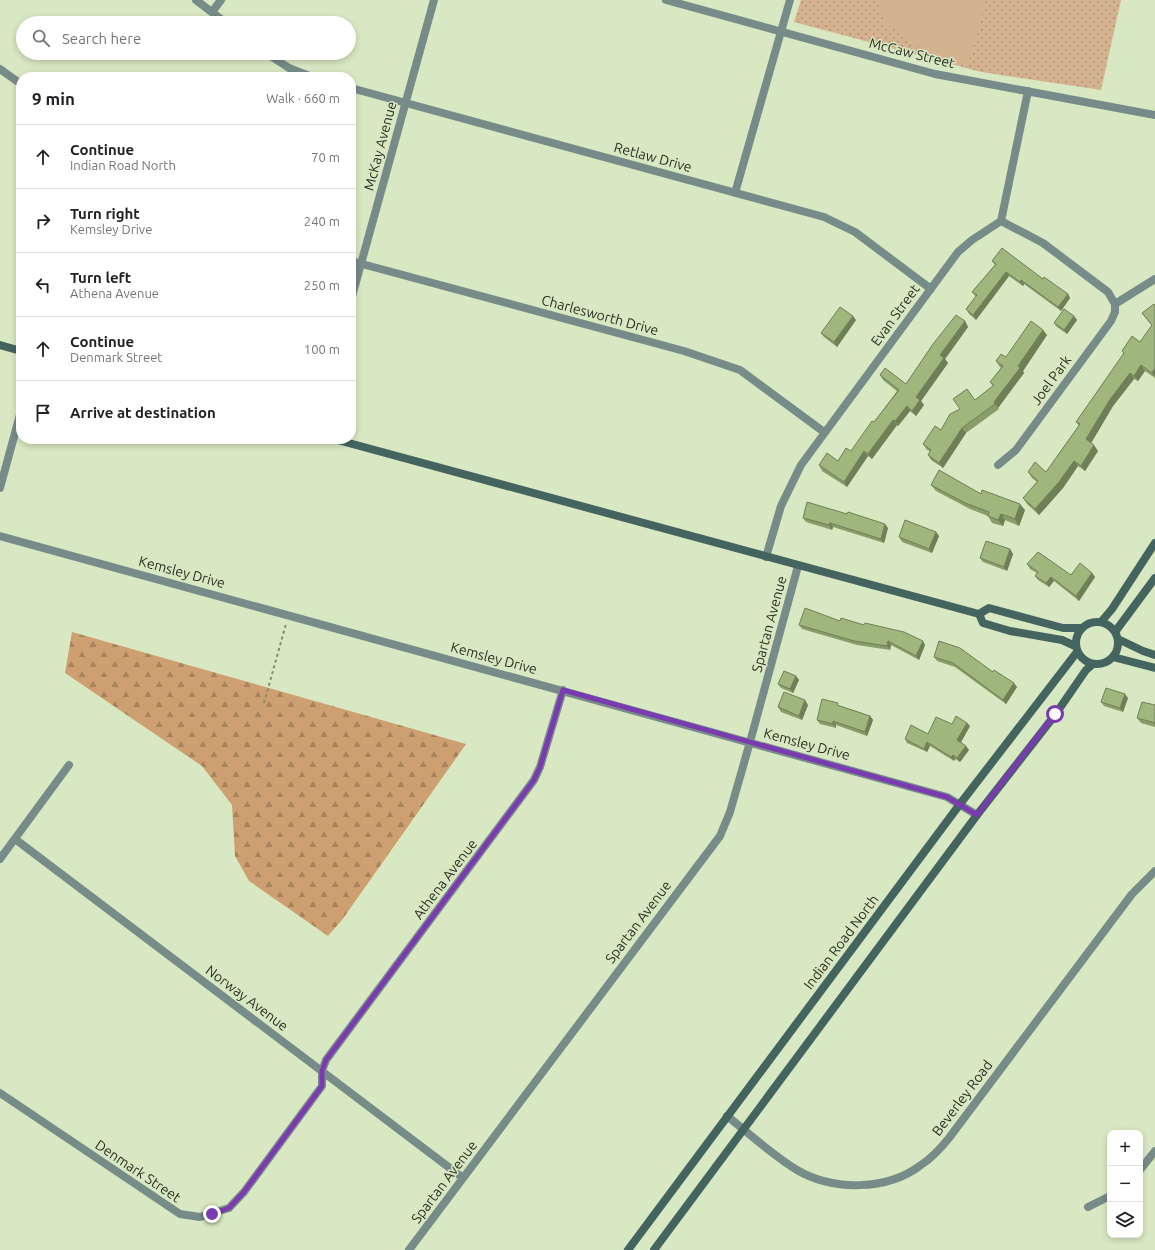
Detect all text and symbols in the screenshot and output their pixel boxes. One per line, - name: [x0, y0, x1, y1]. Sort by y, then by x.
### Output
- search box: [16, 16, 356, 60]
- icon: search: [30, 27, 52, 49]
- text: Search here: [62, 30, 141, 47]
- street label: McCaw Street: [868, 35, 957, 71]
- text: 9 min: [32, 89, 75, 108]
- text: Walk · 660 m: [266, 91, 340, 105]
- street label: McKay Avenue: [360, 100, 400, 192]
- street label: Retlaw Drive: [612, 139, 694, 175]
- text: Continue: [70, 141, 134, 158]
- icon: ahead: [32, 146, 54, 168]
- text: 70 m: [311, 150, 340, 164]
- text: Indian Road North: [70, 158, 176, 172]
- text: Turn right: [70, 205, 140, 222]
- icon: right: [32, 210, 54, 232]
- text: 240 m: [304, 214, 340, 228]
- text: Kemsley Drive: [70, 222, 152, 236]
- text: Turn left: [70, 269, 131, 286]
- icon: left: [32, 274, 54, 296]
- text: 250 m: [304, 278, 340, 292]
- street label: Evan Street: [867, 281, 923, 349]
- text: Athena Avenue: [70, 286, 159, 300]
- street label: Charlesworth Drive: [540, 292, 660, 338]
- text: Continue: [70, 333, 134, 350]
- icon: ahead: [32, 338, 54, 360]
- text: 100 m: [304, 342, 340, 356]
- text: Denmark Street: [70, 350, 162, 364]
- street label: Joel Park: [1028, 352, 1074, 408]
- icon: arrive: [32, 402, 54, 424]
- text: Arrive at destination: [70, 404, 216, 421]
- street label: Kemsley Drive: [137, 553, 227, 591]
- street label: Spartan Avenue: [748, 574, 790, 674]
- street label: Kemsley Drive: [449, 639, 539, 677]
- route start: [1046, 705, 1064, 723]
- street label: Kemsley Drive: [762, 725, 852, 763]
- street label: Athena Avenue: [410, 836, 480, 922]
- street label: Spartan Avenue: [602, 878, 674, 966]
- street label: Indian Road North: [800, 892, 882, 992]
- street label: Norway Avenue: [203, 962, 291, 1034]
- street label: Beverley Road: [929, 1057, 995, 1139]
- map controls: [1107, 1130, 1143, 1238]
- button: +: [1107, 1130, 1143, 1166]
- street label: Denmark Street: [92, 1137, 184, 1206]
- street label: Spartan Avenue: [408, 1138, 480, 1226]
- button: −: [1107, 1166, 1143, 1202]
- button: layers: [1107, 1202, 1143, 1238]
- route end: [203, 1205, 221, 1223]

